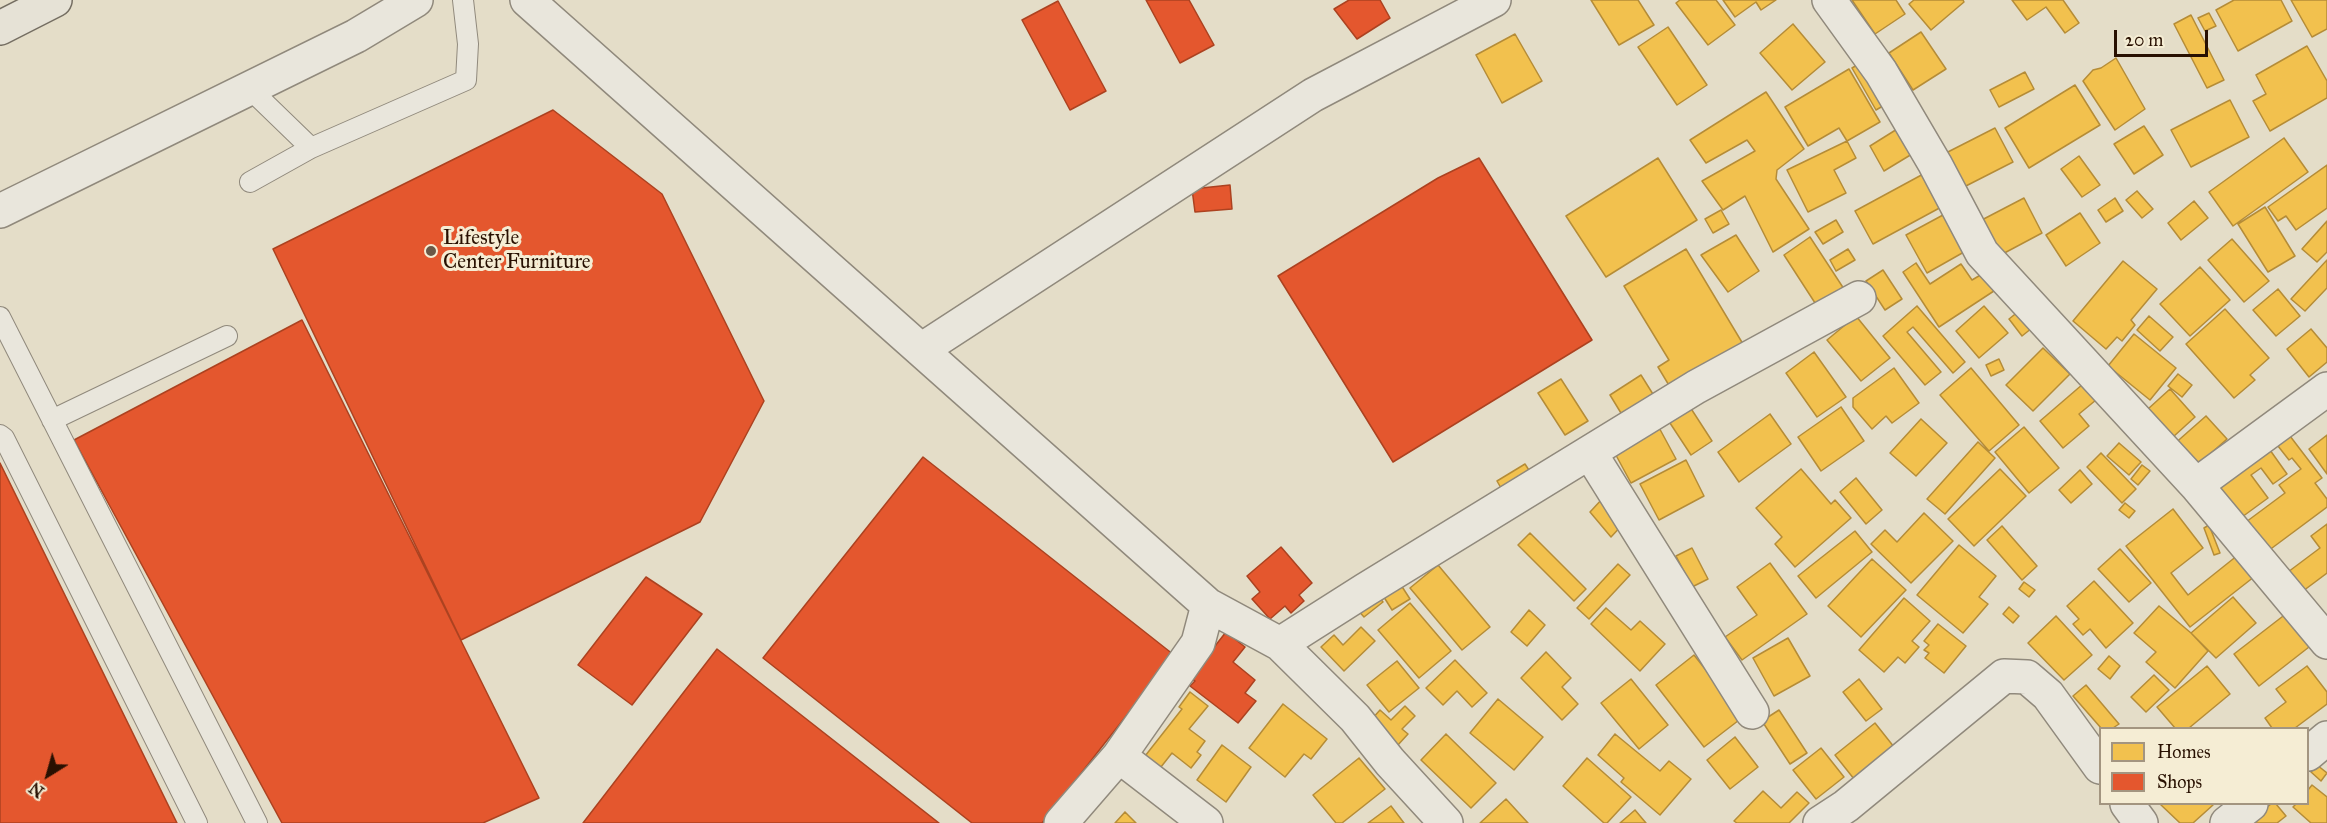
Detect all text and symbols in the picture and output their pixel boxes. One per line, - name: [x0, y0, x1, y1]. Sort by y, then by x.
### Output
- scale bar: [2117, 18, 2212, 56]
- text: 20 m: [2125, 29, 2163, 51]
- place label: Lifestyle Center Furniture: [443, 226, 591, 276]
- marker: Lifestyle Center Furniture: [424, 244, 438, 258]
- legend: [2099, 727, 2309, 805]
- text: Homes: [2157, 741, 2211, 763]
- north arrow: [18, 745, 78, 805]
- text: Shops: [2157, 771, 2202, 793]
- text: N: [26, 778, 48, 801]

